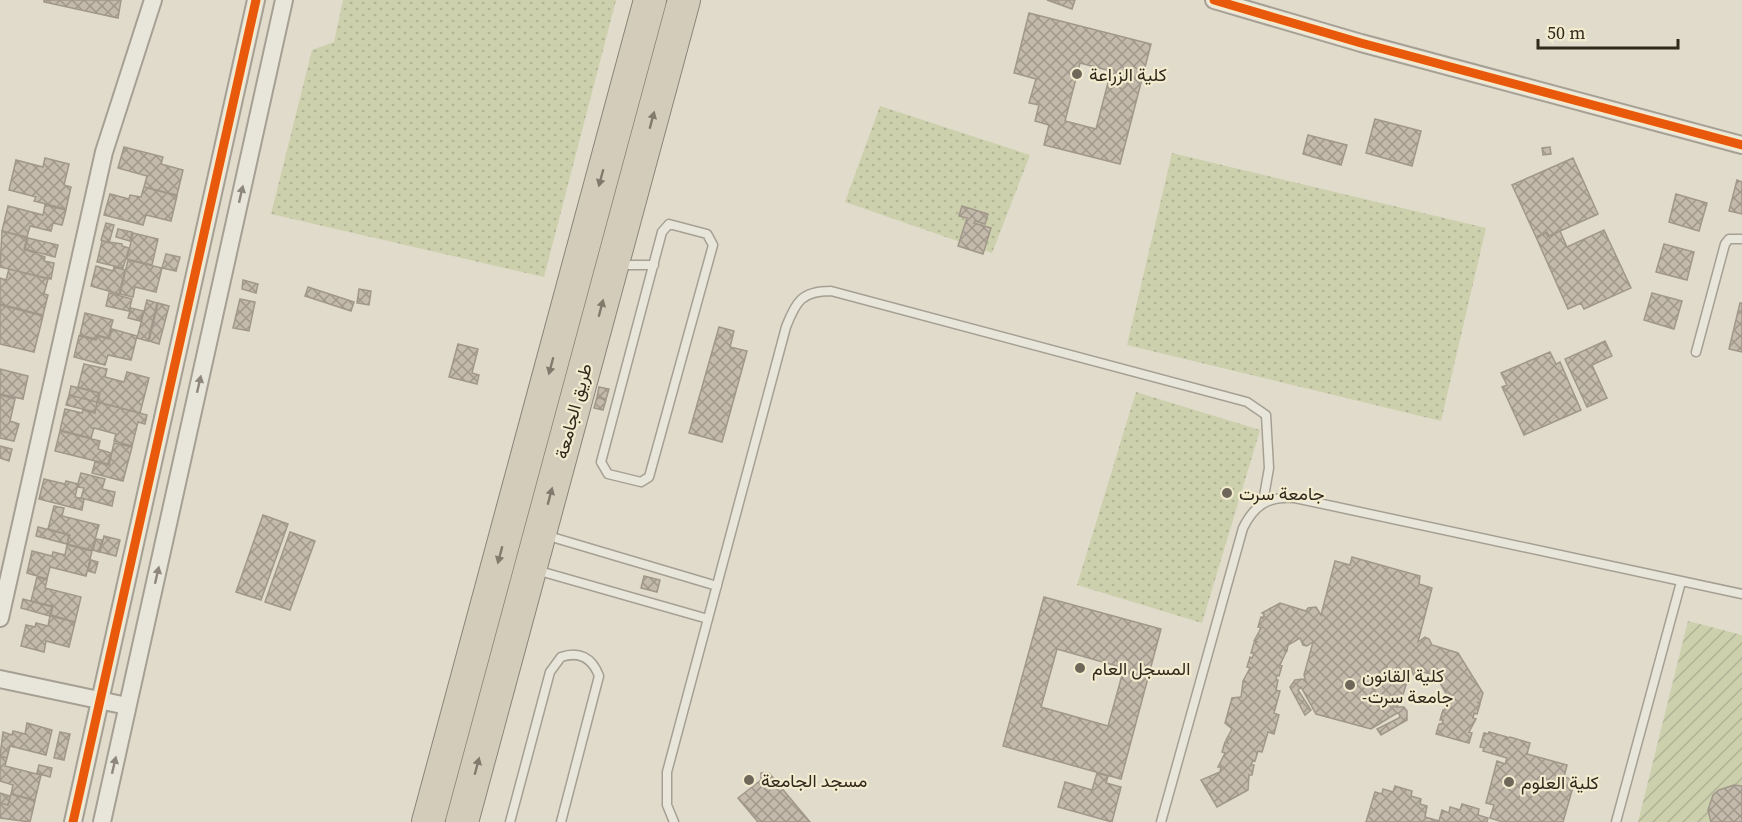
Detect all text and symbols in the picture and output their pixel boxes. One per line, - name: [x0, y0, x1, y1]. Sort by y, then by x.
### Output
- scale bar: [1538, 12, 1678, 50]
- text: 50 m: [1547, 20, 1585, 45]
- place label: كلية الزراعة: [1089, 62, 1167, 87]
- marker: كلية الزراعة: [1070, 67, 1084, 81]
- one-way arrow: [648, 111, 657, 129]
- one-way arrow: [596, 169, 606, 187]
- one-way arrow: [237, 185, 247, 203]
- one-way arrow: [597, 299, 606, 317]
- one-way arrow: [545, 357, 555, 376]
- street label: طريق الجامعة: [548, 360, 598, 462]
- one-way arrow: [195, 374, 204, 393]
- place label: جامعة سرت: [1239, 481, 1325, 506]
- marker: جامعة سرت: [1220, 486, 1234, 500]
- one-way arrow: [546, 487, 555, 505]
- one-way arrow: [495, 546, 504, 564]
- one-way arrow: [152, 565, 162, 584]
- place label: المسجل العام: [1092, 656, 1190, 681]
- marker: المسجل العام: [1073, 661, 1087, 675]
- place label: كلية القانون -جامعة سرت: [1362, 663, 1453, 709]
- marker: كلية القانون -جامعة سرت: [1343, 678, 1357, 692]
- one-way arrow: [110, 755, 119, 774]
- one-way arrow: [473, 756, 482, 774]
- place label: مسجد الجامعة: [761, 768, 867, 793]
- place label: كلية العلوم: [1521, 770, 1599, 795]
- marker: مسجد الجامعة: [742, 773, 756, 787]
- marker: كلية العلوم: [1502, 775, 1516, 789]

